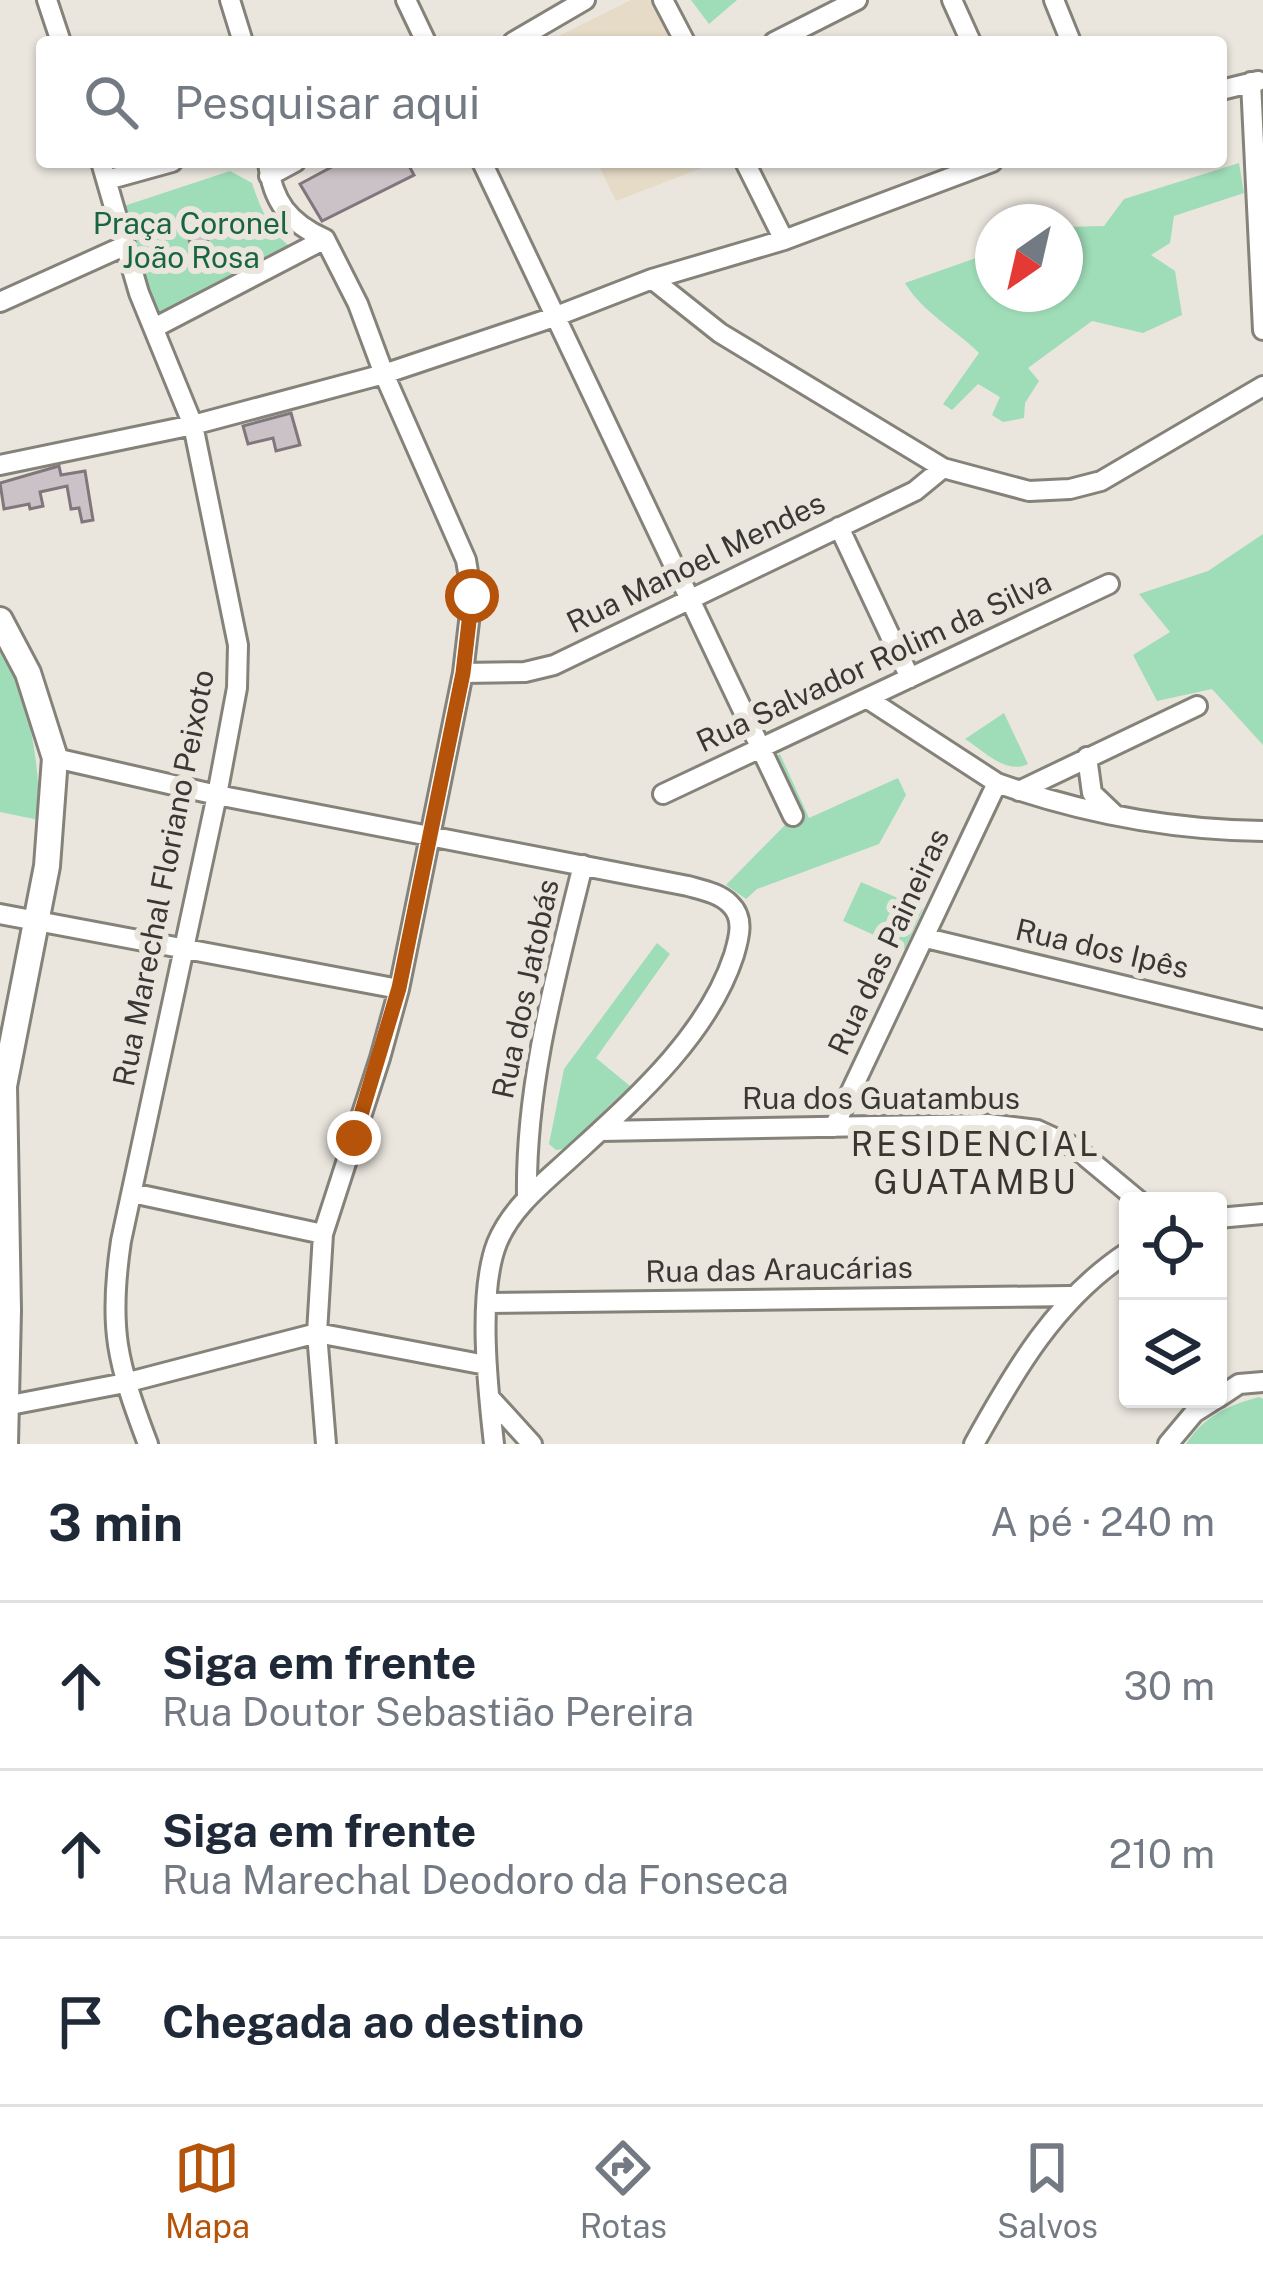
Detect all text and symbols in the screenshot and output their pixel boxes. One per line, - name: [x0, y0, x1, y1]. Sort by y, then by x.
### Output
- search box: [36, 36, 1227, 168]
- icon: search: [78, 69, 144, 135]
- text: Pesquisar aqui: [174, 76, 480, 129]
- north arrow: [975, 204, 1083, 312]
- park label: Praça Coronel João Rosa: [93, 205, 289, 275]
- street label: Rua Manoel Mendes: [561, 484, 830, 640]
- street label: Rua Salvador Rolim da Silva: [691, 563, 1057, 759]
- route start: [445, 569, 499, 623]
- street label: Rua Marechal Floriano Peixoto: [105, 666, 221, 1089]
- street label: Rua das Paineiras: [820, 823, 956, 1060]
- street label: Rua dos Jatobás: [484, 876, 566, 1102]
- street label: Rua dos Ipês: [1012, 911, 1192, 985]
- street label: Rua dos Guatambus: [742, 1080, 1020, 1116]
- route end: [327, 1111, 381, 1165]
- district label: RESIDENCIAL GUATAMBU: [851, 1125, 1101, 1201]
- map controls: [1119, 1192, 1227, 1408]
- button: locate: [1119, 1192, 1227, 1300]
- street label: Rua das Araucárias: [645, 1249, 913, 1289]
- button: layers: [1119, 1300, 1227, 1408]
- text: 3 min: [48, 1493, 183, 1552]
- text: A pé · 240 m: [990, 1499, 1215, 1545]
- text: Siga em frente: [162, 1636, 476, 1689]
- icon: ahead: [48, 1653, 114, 1719]
- text: 30 m: [1124, 1663, 1215, 1709]
- text: Rua Doutor Sebastião Pereira: [162, 1689, 694, 1735]
- text: Siga em frente: [162, 1804, 476, 1857]
- icon: ahead: [48, 1821, 114, 1887]
- text: 210 m: [1109, 1831, 1215, 1877]
- text: Rua Marechal Deodoro da Fonseca: [162, 1857, 789, 1903]
- icon: arrive: [48, 1989, 114, 2055]
- text: Chegada ao destino: [162, 1995, 584, 2048]
- tab: Mapa: [165, 2135, 250, 2245]
- tab: Rotas: [580, 2135, 667, 2245]
- tab: Salvos: [997, 2135, 1098, 2245]

